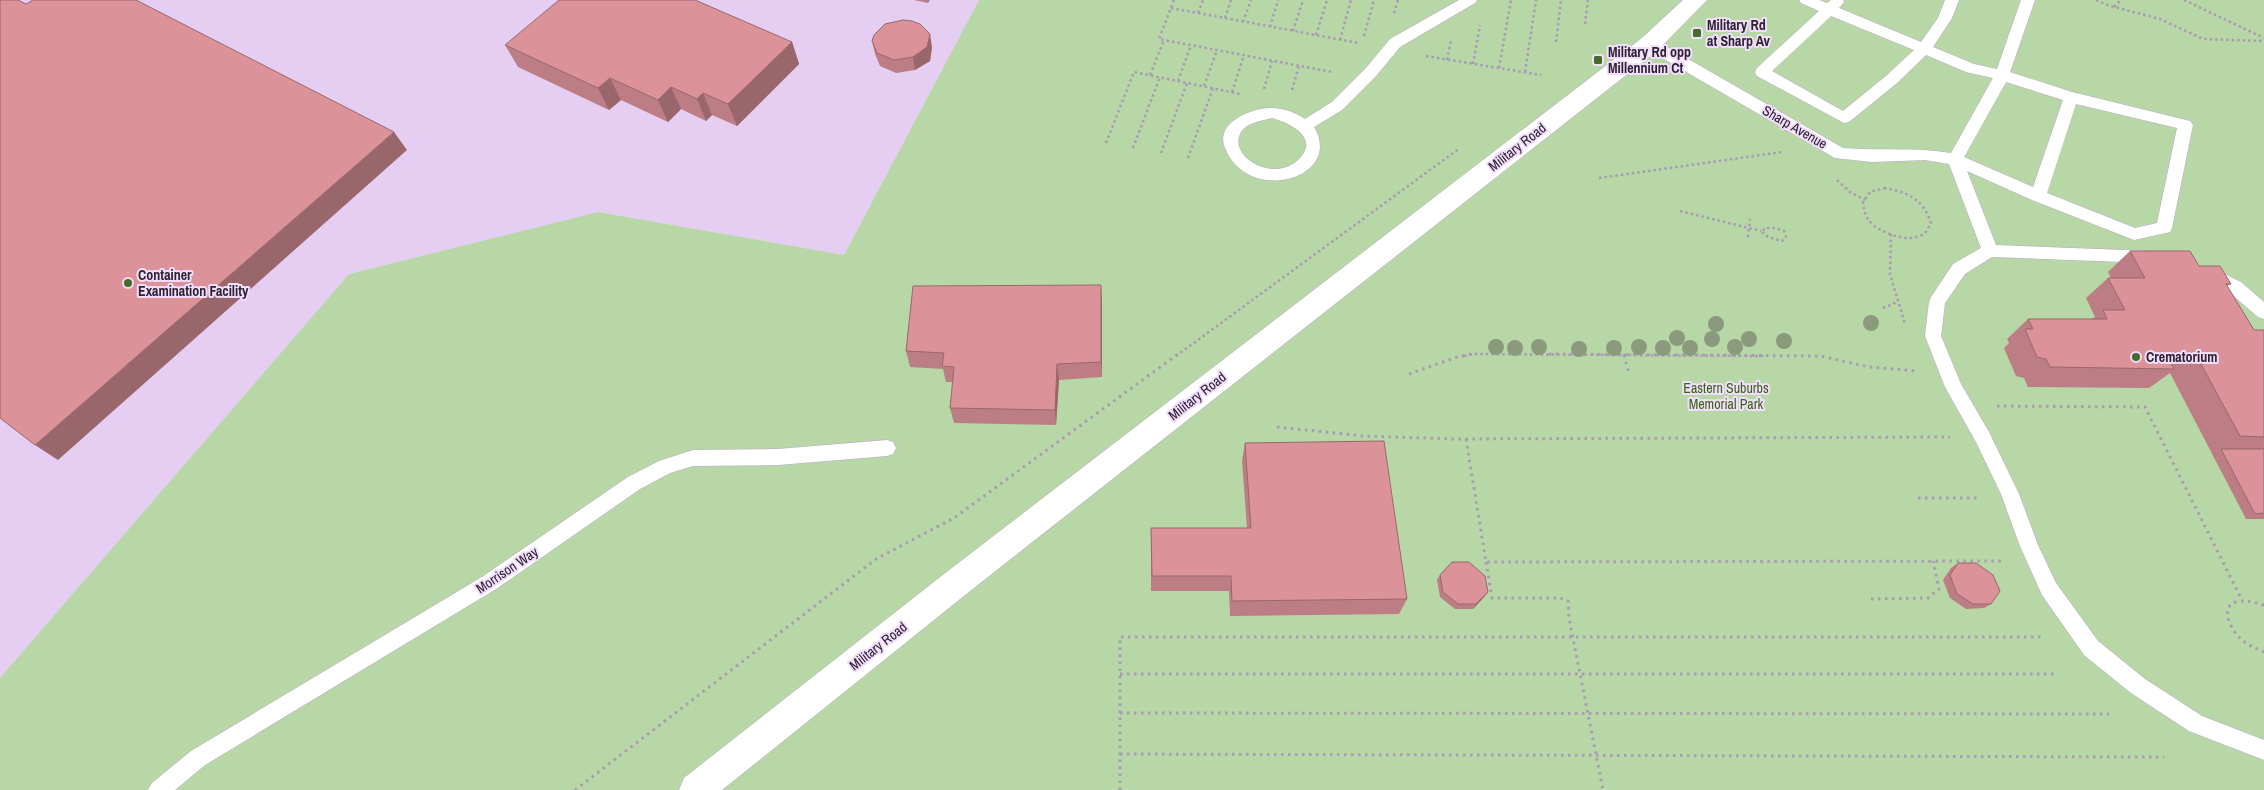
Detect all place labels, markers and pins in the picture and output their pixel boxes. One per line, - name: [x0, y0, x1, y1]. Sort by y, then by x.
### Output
- place label: Military Rd at Sharp Av: [1707, 16, 1771, 50]
- marker: Military Rd at Sharp Av: [1691, 27, 1703, 39]
- place label: Military Rd opp Millennium Ct: [1608, 43, 1691, 77]
- marker: Military Rd opp Millennium Ct: [1592, 54, 1604, 66]
- place label: Container Examination Facility: [138, 266, 249, 300]
- marker: Container Examination Facility: [122, 277, 134, 289]
- place label: Crematorium: [2146, 348, 2217, 366]
- marker: Crematorium: [2130, 351, 2142, 363]

